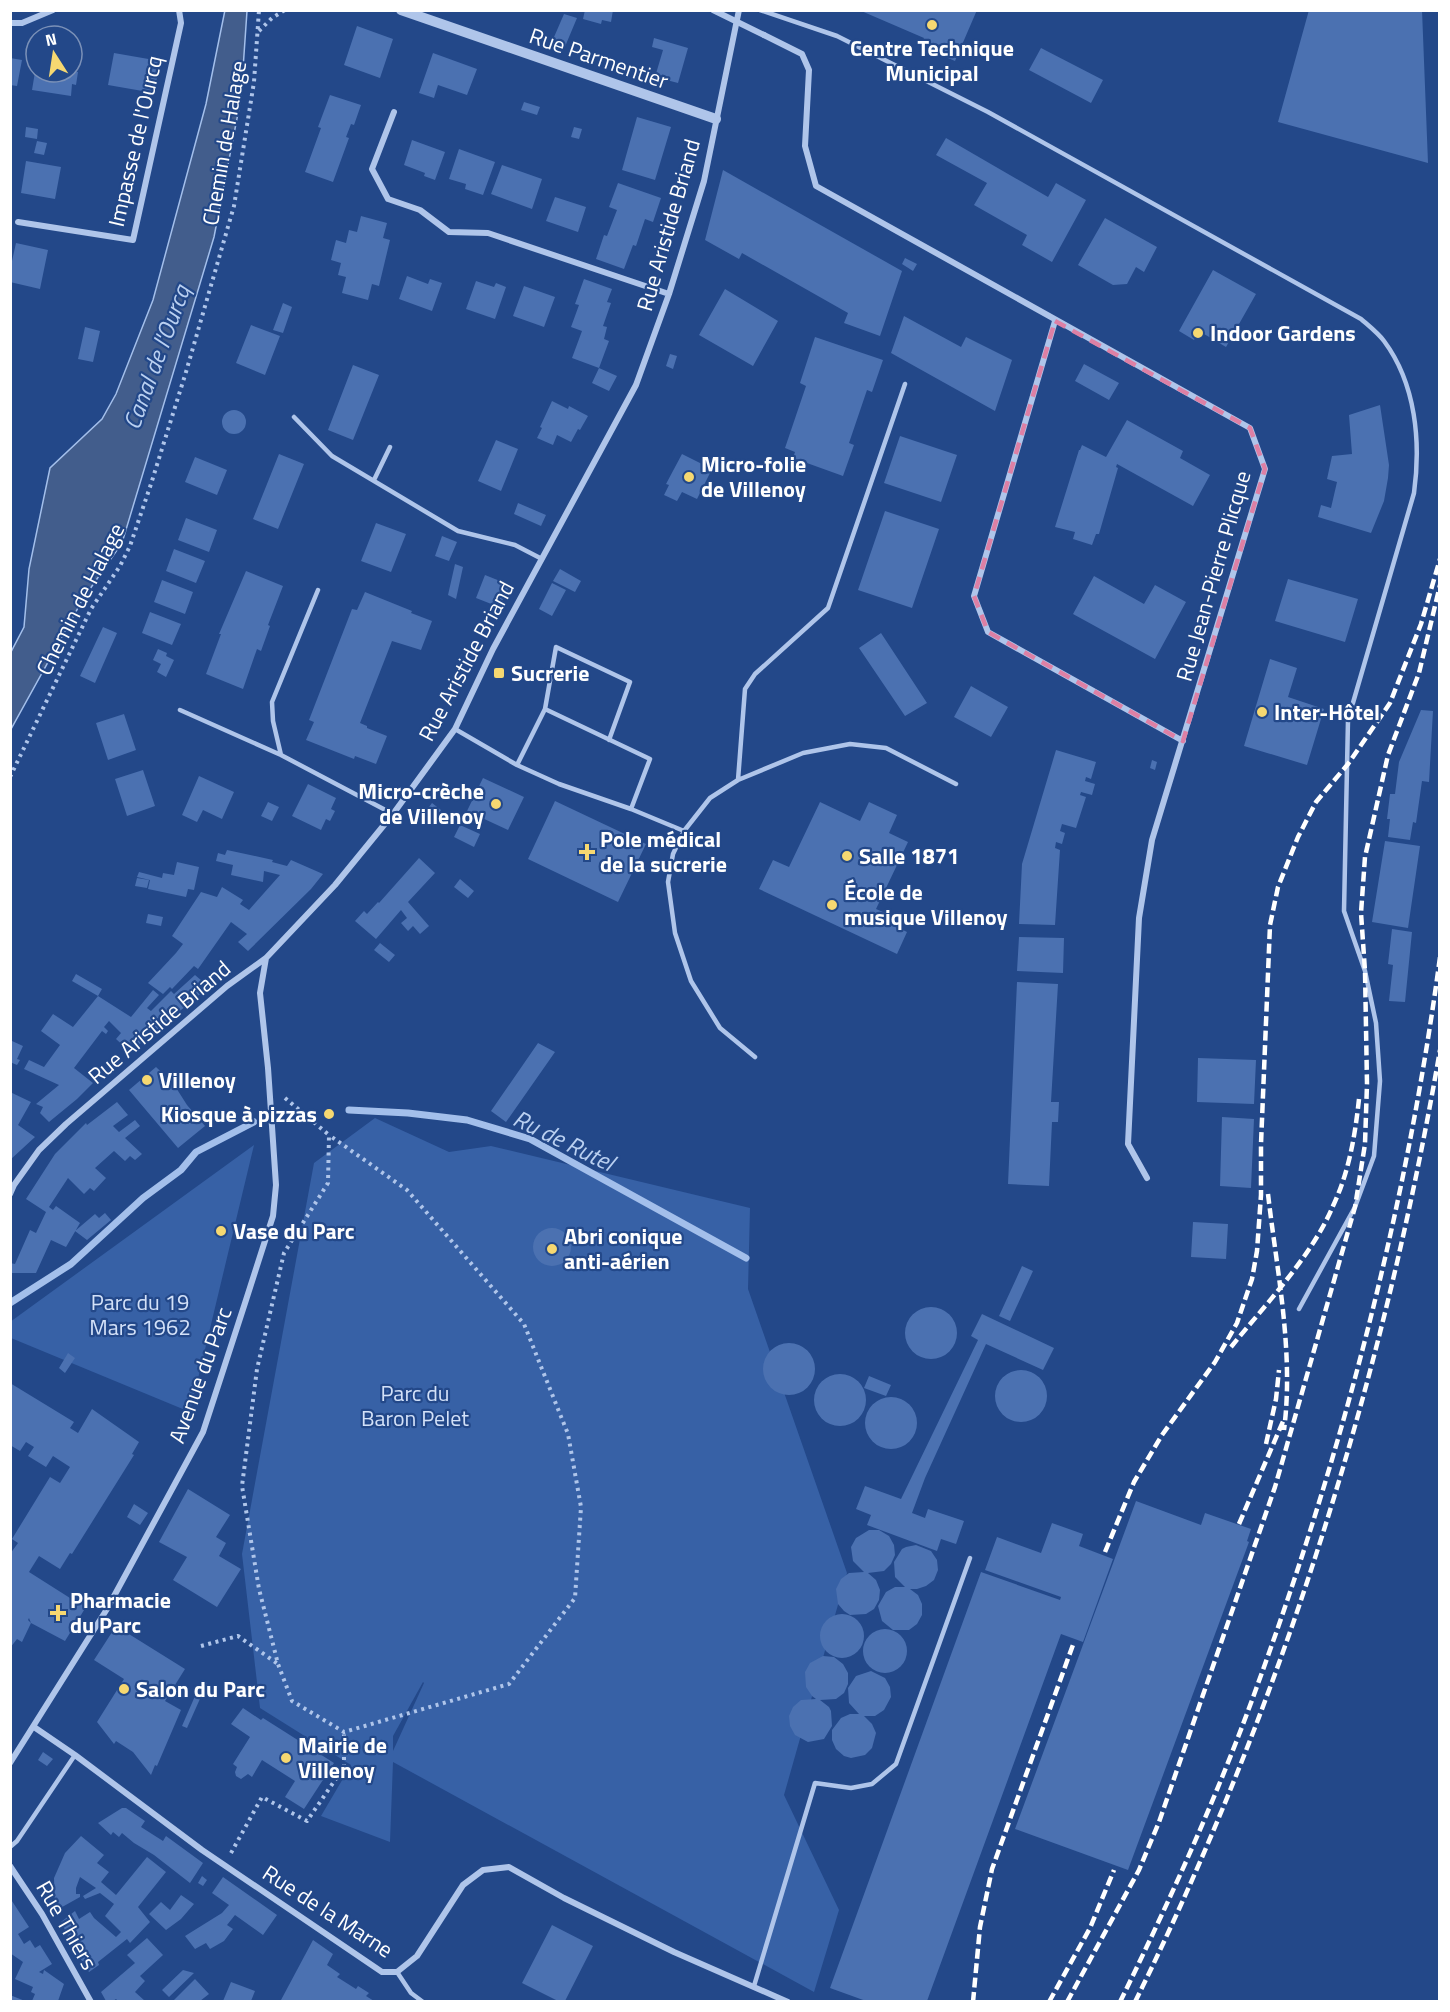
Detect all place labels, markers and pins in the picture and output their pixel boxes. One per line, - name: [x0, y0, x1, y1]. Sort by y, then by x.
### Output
- marker: Centre Technique Municipal: [925, 18, 939, 32]
- place label: Centre Technique Municipal: [850, 31, 1014, 90]
- place label: Indoor Gardens: [1210, 316, 1356, 350]
- marker: Indoor Gardens: [1191, 326, 1205, 340]
- place label: Micro-folie de Villenoy: [701, 447, 806, 506]
- marker: Micro-folie de Villenoy: [682, 470, 696, 484]
- place label: Sucrerie: [511, 656, 589, 690]
- marker: Sucrerie: [492, 666, 506, 680]
- place label: Inter-Hôtel: [1274, 695, 1380, 729]
- marker: Inter-Hôtel: [1255, 705, 1269, 719]
- place label: Micro-crèche de Villenoy: [358, 774, 484, 833]
- marker: Micro-crèche de Villenoy: [489, 797, 503, 811]
- place label: Pole médical de la sucrerie: [600, 822, 727, 881]
- place label: Salle 1871: [859, 839, 959, 873]
- marker: Pole médical de la sucrerie: [578, 843, 596, 861]
- marker: Salle 1871: [840, 849, 854, 863]
- place label: École de musique Villenoy: [844, 875, 1008, 934]
- marker: École de musique Villenoy: [825, 898, 839, 912]
- place label: Villenoy: [159, 1063, 236, 1097]
- marker: Villenoy: [140, 1073, 154, 1087]
- place label: Kiosque à pizzas: [161, 1097, 317, 1131]
- marker: Kiosque à pizzas: [322, 1107, 336, 1121]
- place label: Vase du Parc: [233, 1214, 355, 1248]
- place label: Abri conique anti-aérien: [564, 1219, 683, 1278]
- marker: Vase du Parc: [214, 1224, 228, 1238]
- marker: Abri conique anti-aérien: [545, 1242, 559, 1256]
- place label: Pharmacie du Parc: [70, 1583, 171, 1642]
- marker: Pharmacie du Parc: [51, 1606, 65, 1620]
- place label: Salon du Parc: [136, 1672, 265, 1706]
- marker: Salon du Parc: [117, 1682, 131, 1696]
- place label: Mairie de Villenoy: [298, 1728, 387, 1787]
- marker: Mairie de Villenoy: [279, 1751, 293, 1765]

